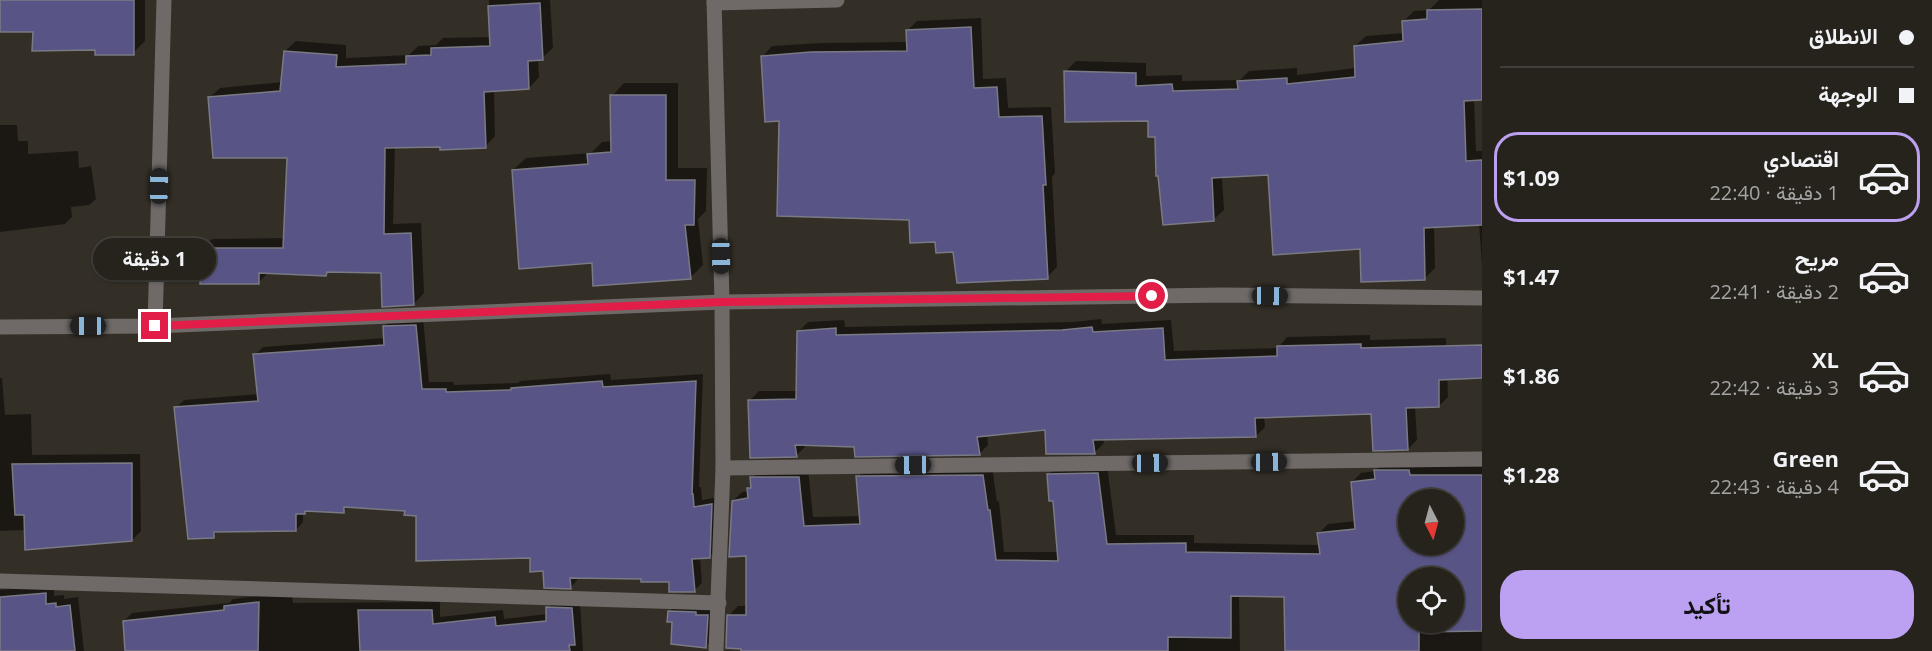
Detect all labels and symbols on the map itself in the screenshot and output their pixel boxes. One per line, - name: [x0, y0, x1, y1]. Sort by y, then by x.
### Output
- car: [150, 168, 168, 204]
- car: [712, 238, 730, 274]
- callout: 1 دقيقة: [94, 239, 216, 281]
- route start: [1138, 282, 1165, 309]
- car: [1252, 287, 1288, 305]
- route end: [141, 312, 168, 339]
- car: [70, 317, 106, 335]
- car: [1251, 453, 1287, 471]
- car: [1132, 454, 1168, 472]
- car: [895, 456, 931, 474]
- north arrow: [1398, 489, 1464, 555]

